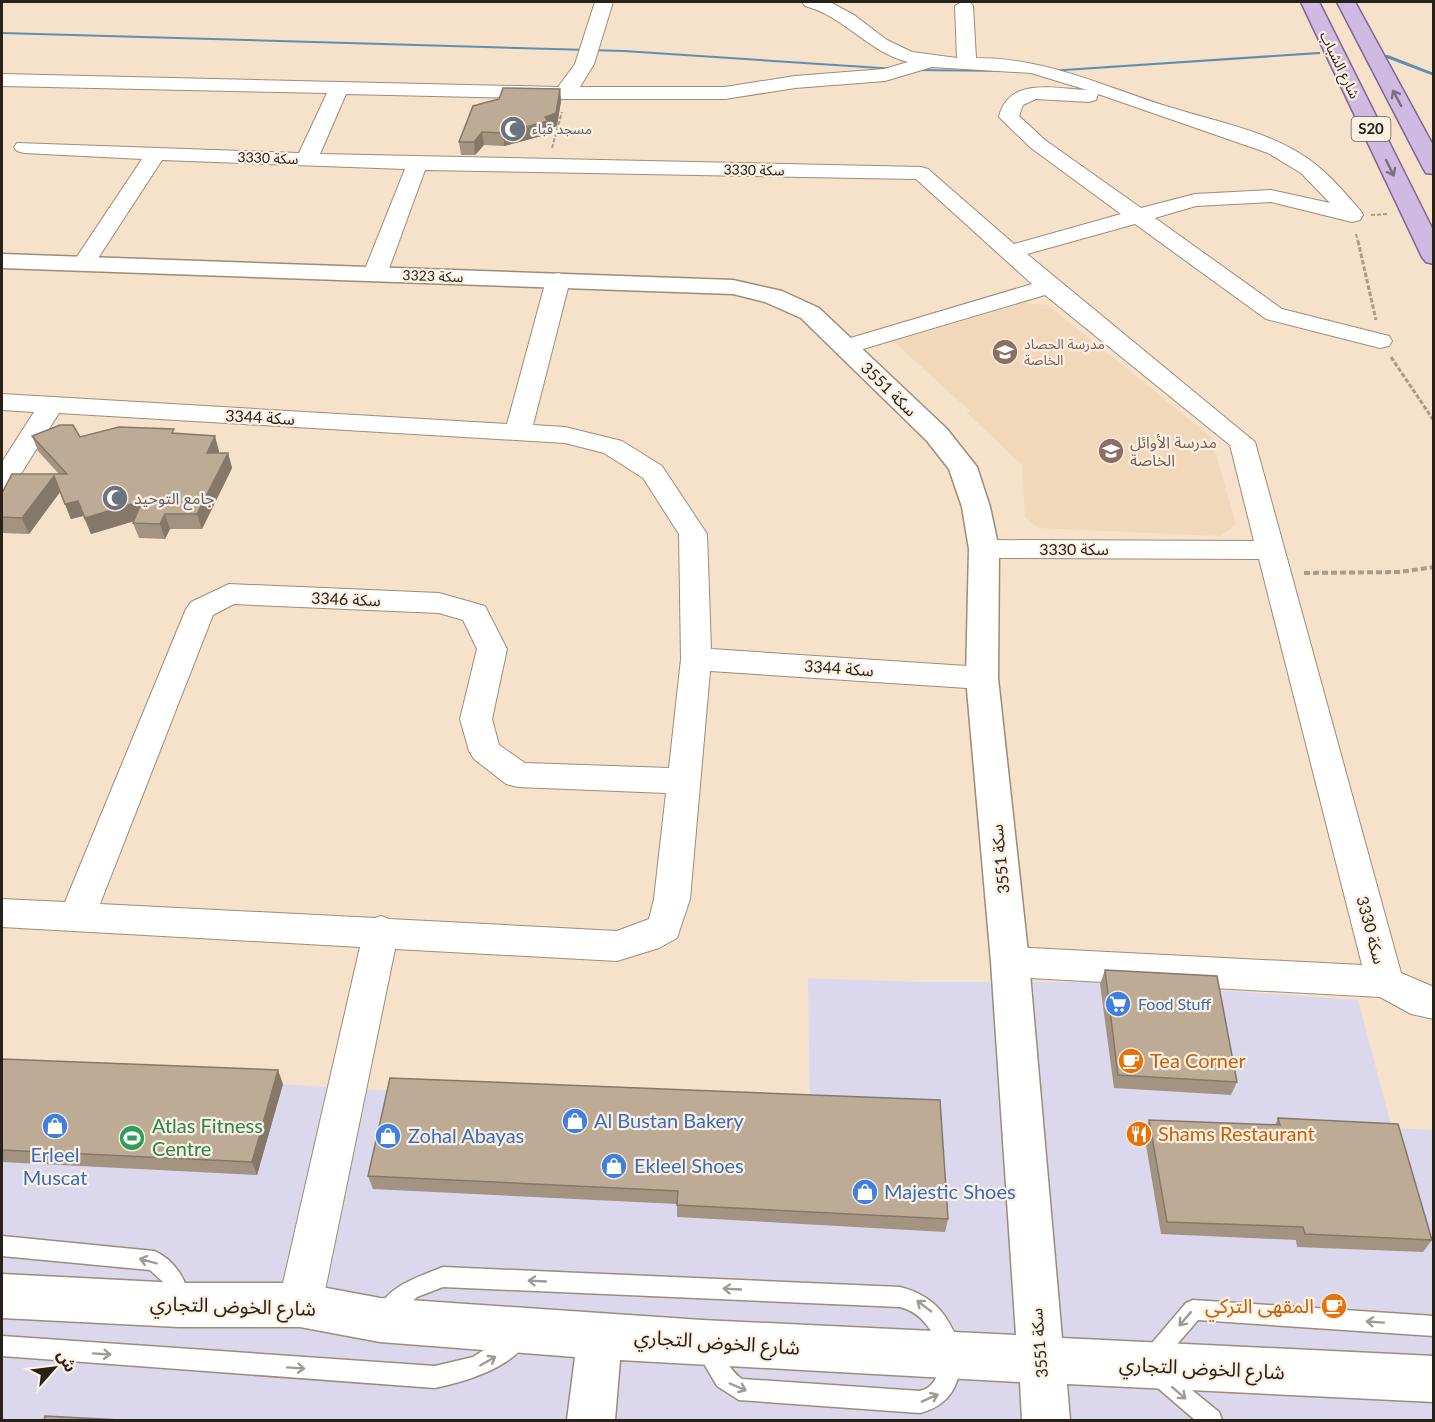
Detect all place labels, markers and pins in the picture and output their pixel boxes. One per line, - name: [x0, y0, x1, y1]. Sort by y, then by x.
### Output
- mosque icon: مسجد قباء: [498, 114, 528, 144]
- place label: مسجد قباء: [532, 120, 592, 137]
- place label: مدرسة الحصاد الخاصة: [1024, 335, 1105, 368]
- school or university icon: مدرسة الحصاد الخاصة: [990, 337, 1020, 367]
- place label: مدرسة الأوائل الخاصة: [1130, 432, 1217, 469]
- school or university icon: مدرسة الأوائل الخاصة: [1096, 436, 1126, 466]
- mosque icon: جامع التوحيد: [100, 483, 130, 513]
- place label: جامع التوحيد: [134, 488, 214, 511]
- supermarket icon: Food Stuff: [1103, 989, 1133, 1019]
- place label: Food Stuff: [1138, 994, 1212, 1013]
- cafe icon: Tea Corner: [1116, 1046, 1146, 1076]
- place label: Tea Corner: [1150, 1048, 1246, 1072]
- shop icon: Al Bustan Bakery: [560, 1106, 590, 1136]
- place label: Al Bustan Bakery: [594, 1108, 744, 1132]
- shop icon: Erleel Muscat: [40, 1111, 70, 1141]
- place label: Atlas Fitness Centre: [152, 1113, 263, 1160]
- restaurant icon: Shams Restaurant: [1124, 1119, 1154, 1149]
- shop icon: Zohal Abayas: [373, 1121, 403, 1151]
- place label: Shams Restaurant: [1158, 1121, 1315, 1145]
- sports icon: Atlas Fitness Centre: [117, 1123, 147, 1153]
- place label: Zohal Abayas: [408, 1123, 524, 1147]
- place label: Erleel Muscat: [23, 1142, 87, 1189]
- shop icon: Ekleel Shoes: [599, 1151, 629, 1181]
- place label: Ekleel Shoes: [634, 1153, 744, 1177]
- shop icon: Majestic Shoes: [850, 1177, 880, 1207]
- place label: Majestic Shoes: [884, 1179, 1016, 1203]
- cafe icon: المقهى التركي: [1319, 1291, 1349, 1321]
- place label: المقهى التركي: [1205, 1293, 1314, 1322]

